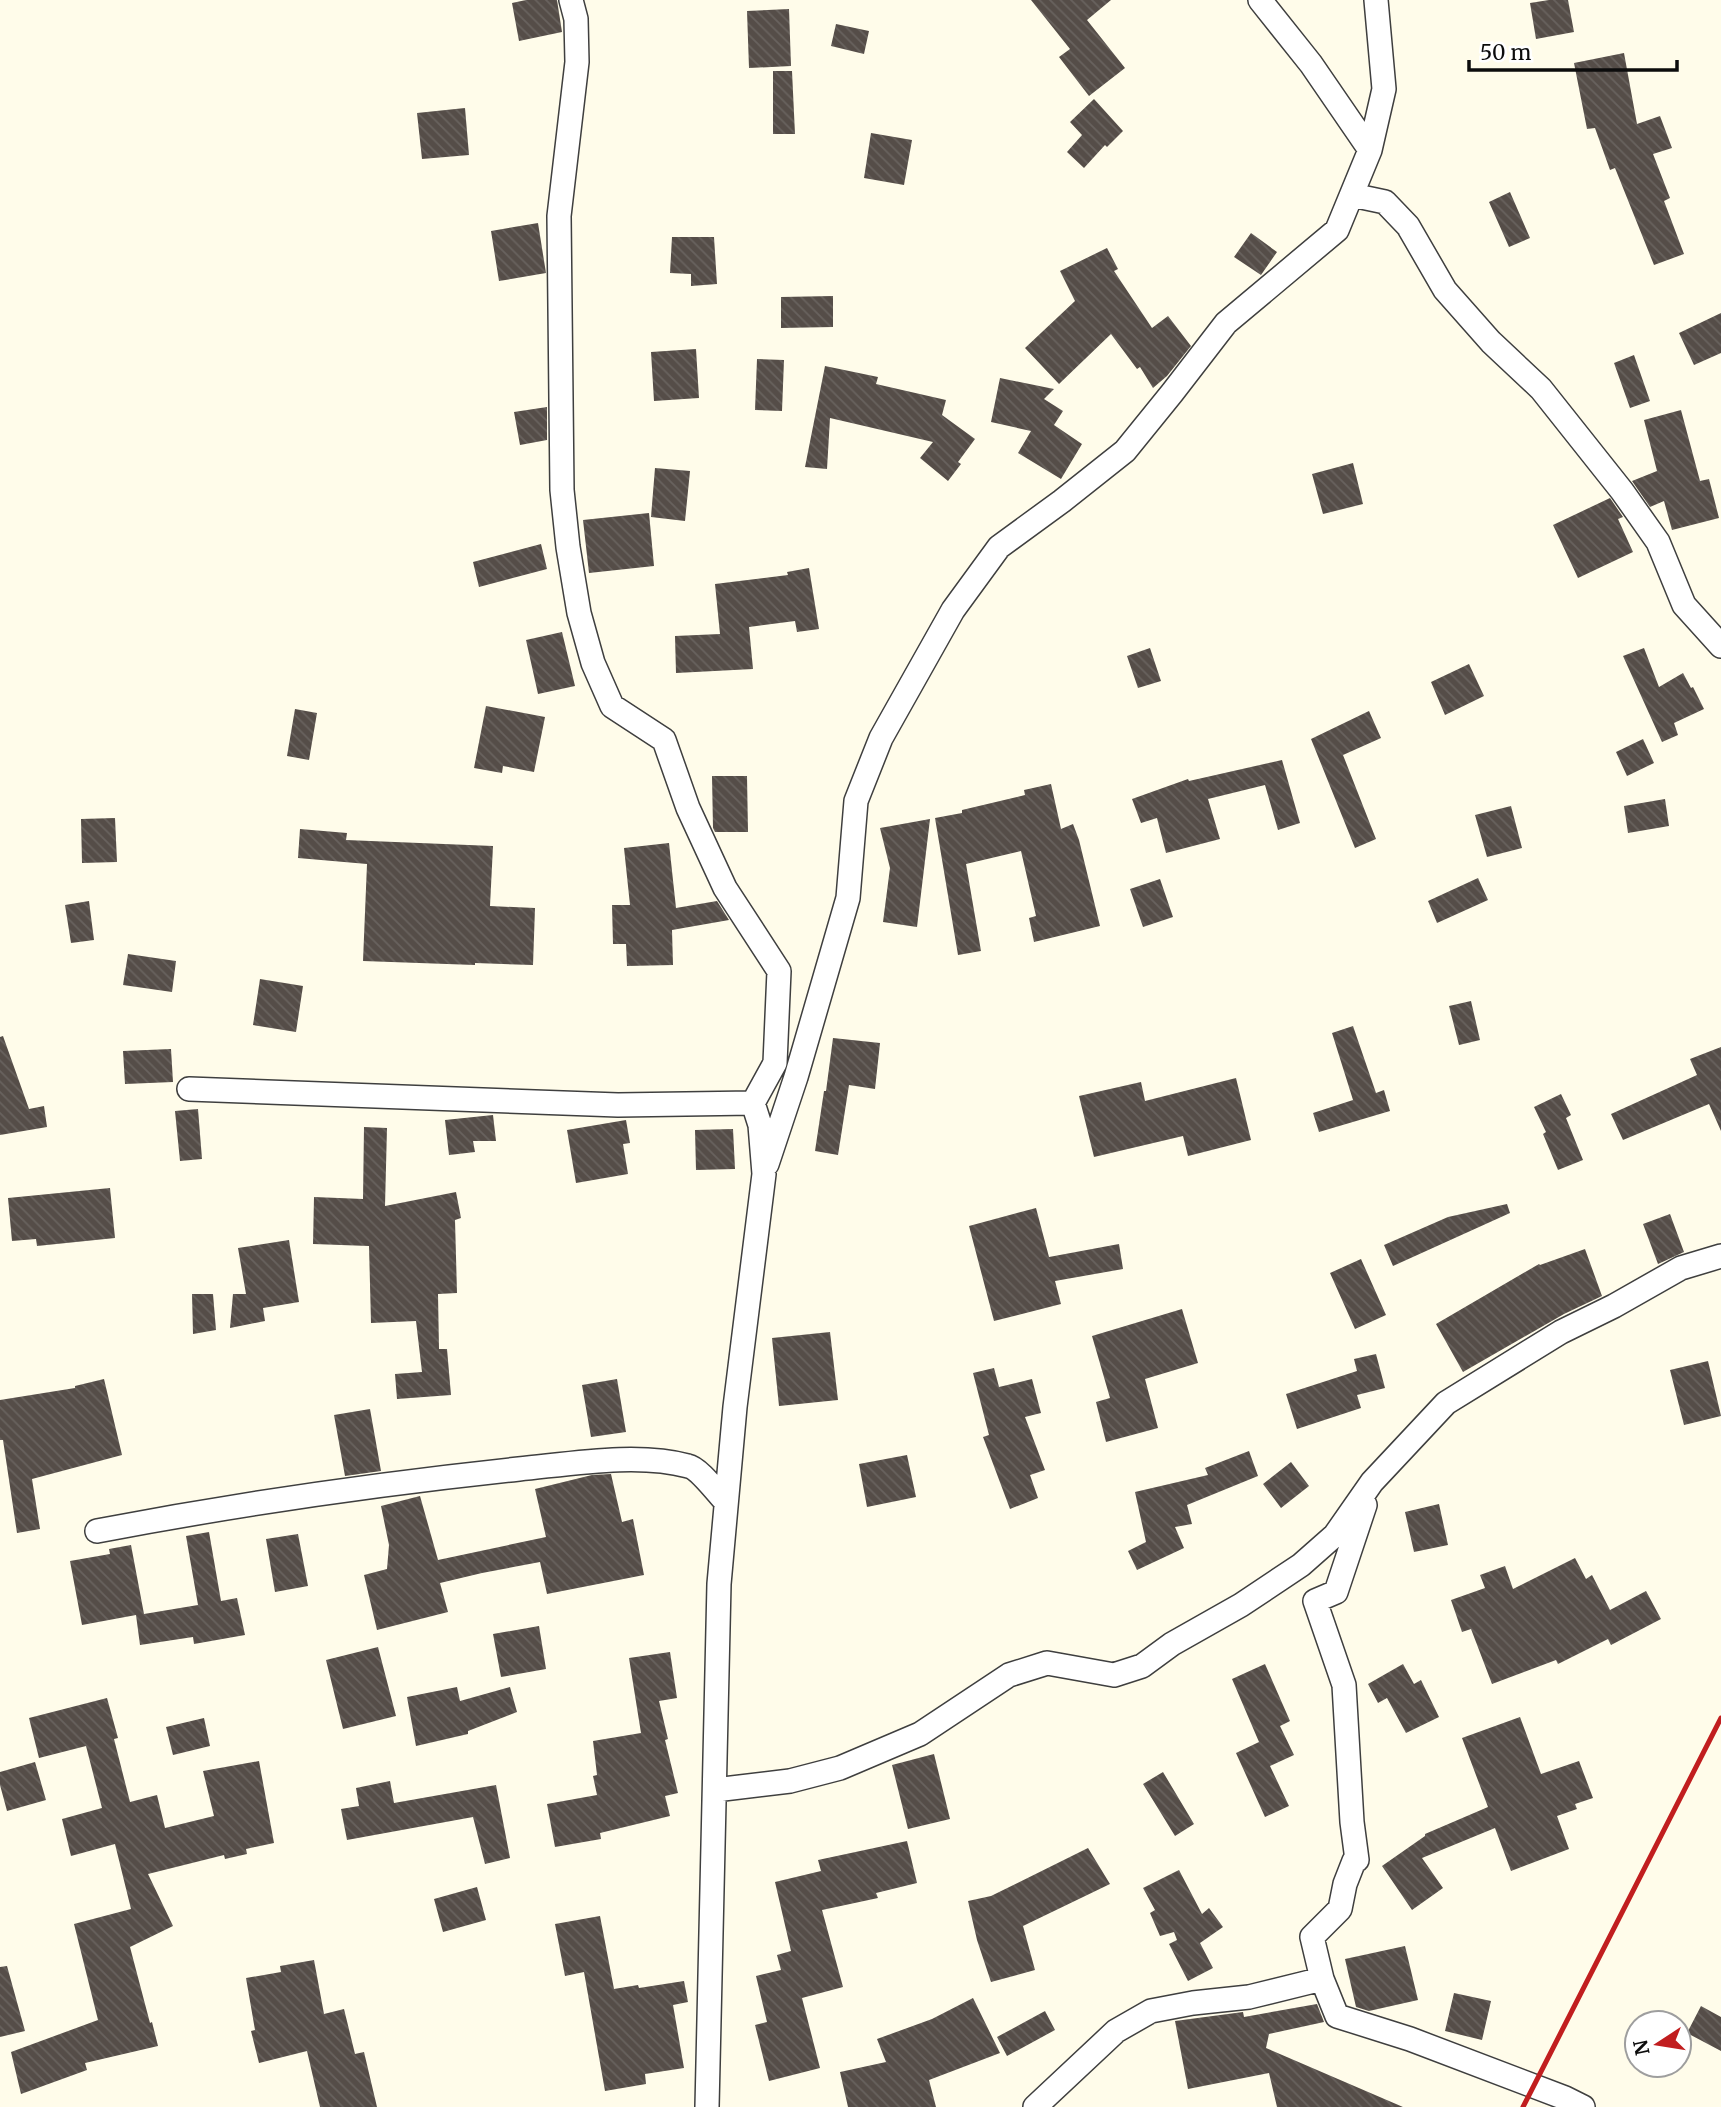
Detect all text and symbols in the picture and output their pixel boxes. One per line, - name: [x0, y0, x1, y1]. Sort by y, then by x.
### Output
- scale bar: [1469, 28, 1677, 72]
- text: 50 m: [1480, 39, 1531, 66]
- north arrow: [1623, 2009, 1693, 2079]
- text: N: [1628, 2038, 1655, 2057]

